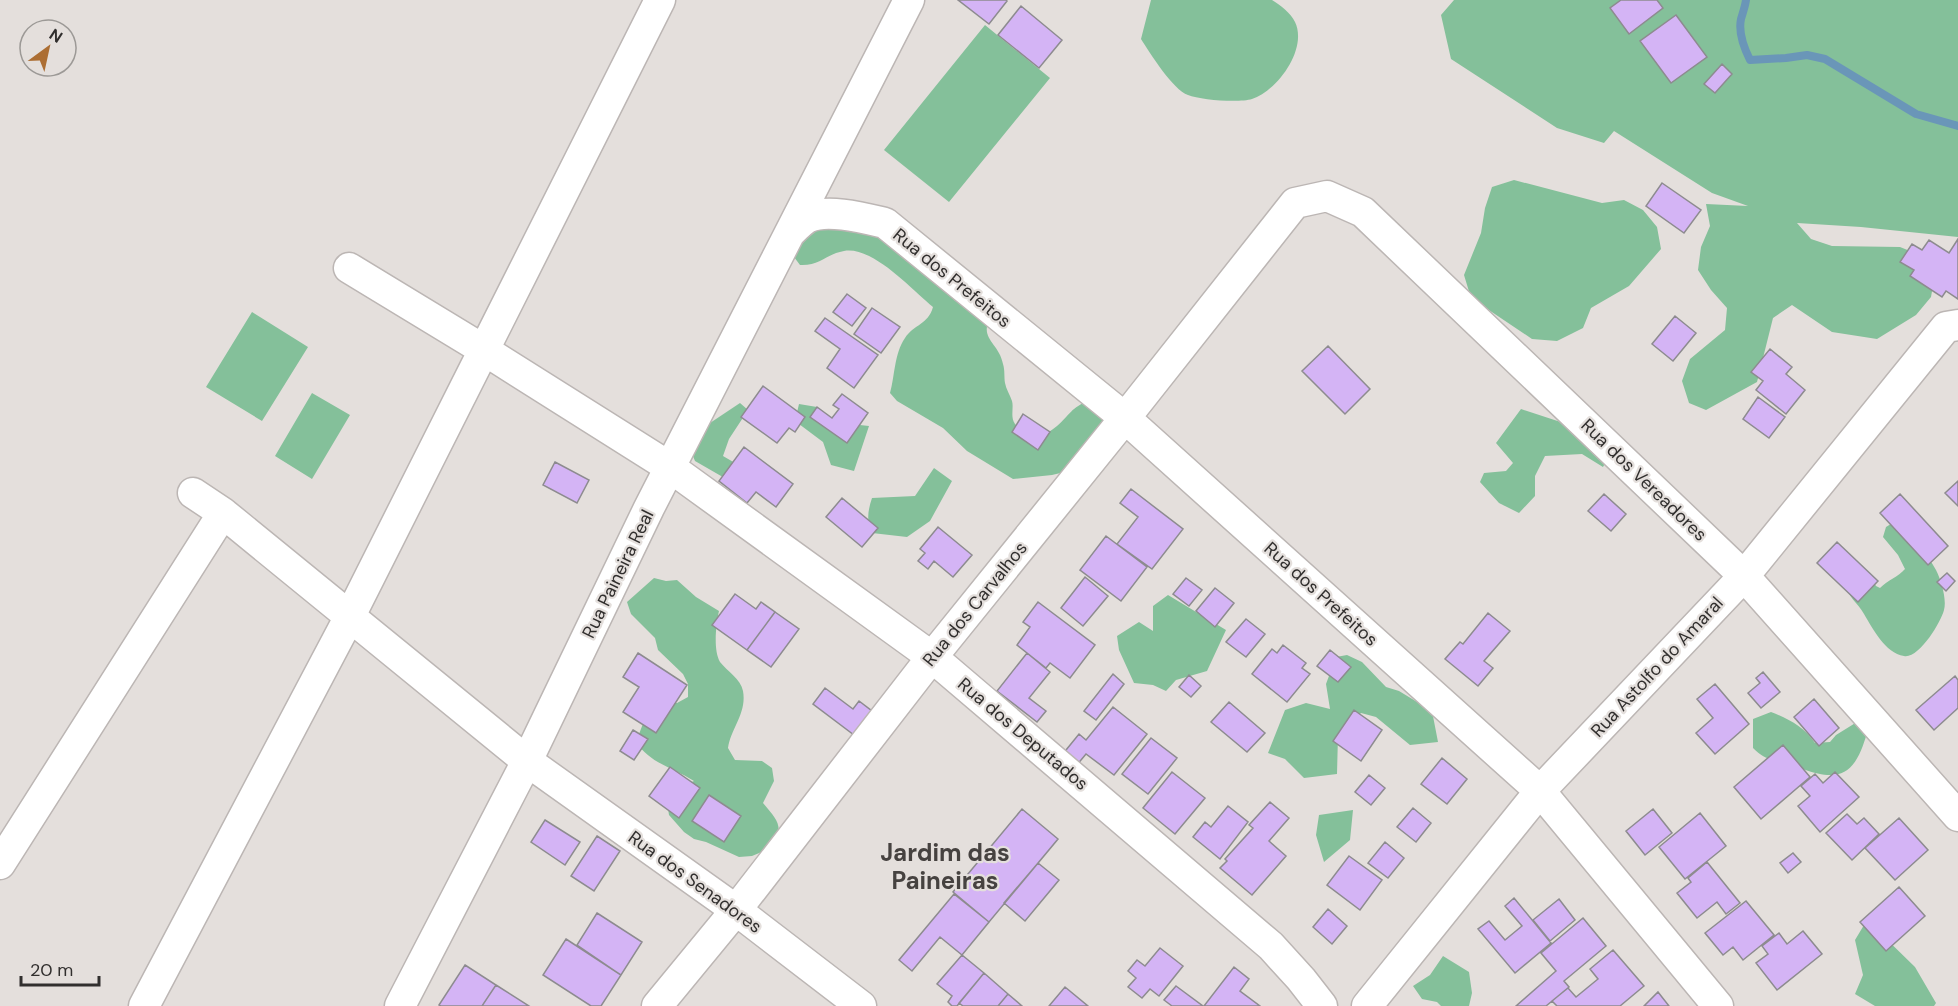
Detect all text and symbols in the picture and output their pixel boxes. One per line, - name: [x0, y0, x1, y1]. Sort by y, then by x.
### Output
- north arrow: [18, 18, 78, 78]
- text: N: [45, 24, 67, 48]
- street label: Rua dos Prefeitos: [888, 223, 1016, 333]
- street label: Rua dos Vereadores: [1576, 414, 1712, 546]
- street label: Rua Paineira Real: [577, 506, 659, 642]
- street label: Rua dos Carvalhos: [917, 537, 1033, 671]
- street label: Rua dos Prefeitos: [1259, 537, 1383, 651]
- street label: Rua Astolfo do Amaral: [1586, 592, 1728, 742]
- street label: Rua dos Deputados: [953, 672, 1093, 796]
- street label: Rua dos Senadores: [623, 825, 767, 939]
- district label: Jardim das Paineiras: [880, 837, 1010, 896]
- scale bar: [21, 949, 99, 987]
- text: 20 m: [30, 958, 73, 982]

